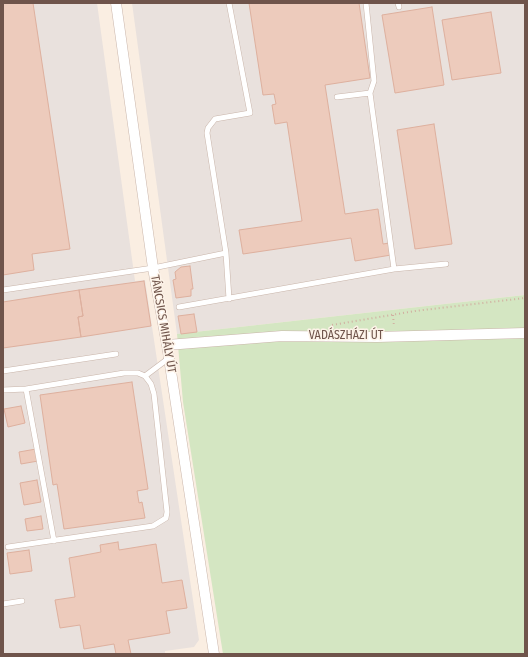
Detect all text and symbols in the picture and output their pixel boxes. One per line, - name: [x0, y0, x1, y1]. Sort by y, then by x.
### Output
- street label: TÁNCSICS MIHÁLY ÚT: [147, 274, 179, 374]
- street label: VADÁSZHÁZI ÚT: [309, 329, 383, 343]

